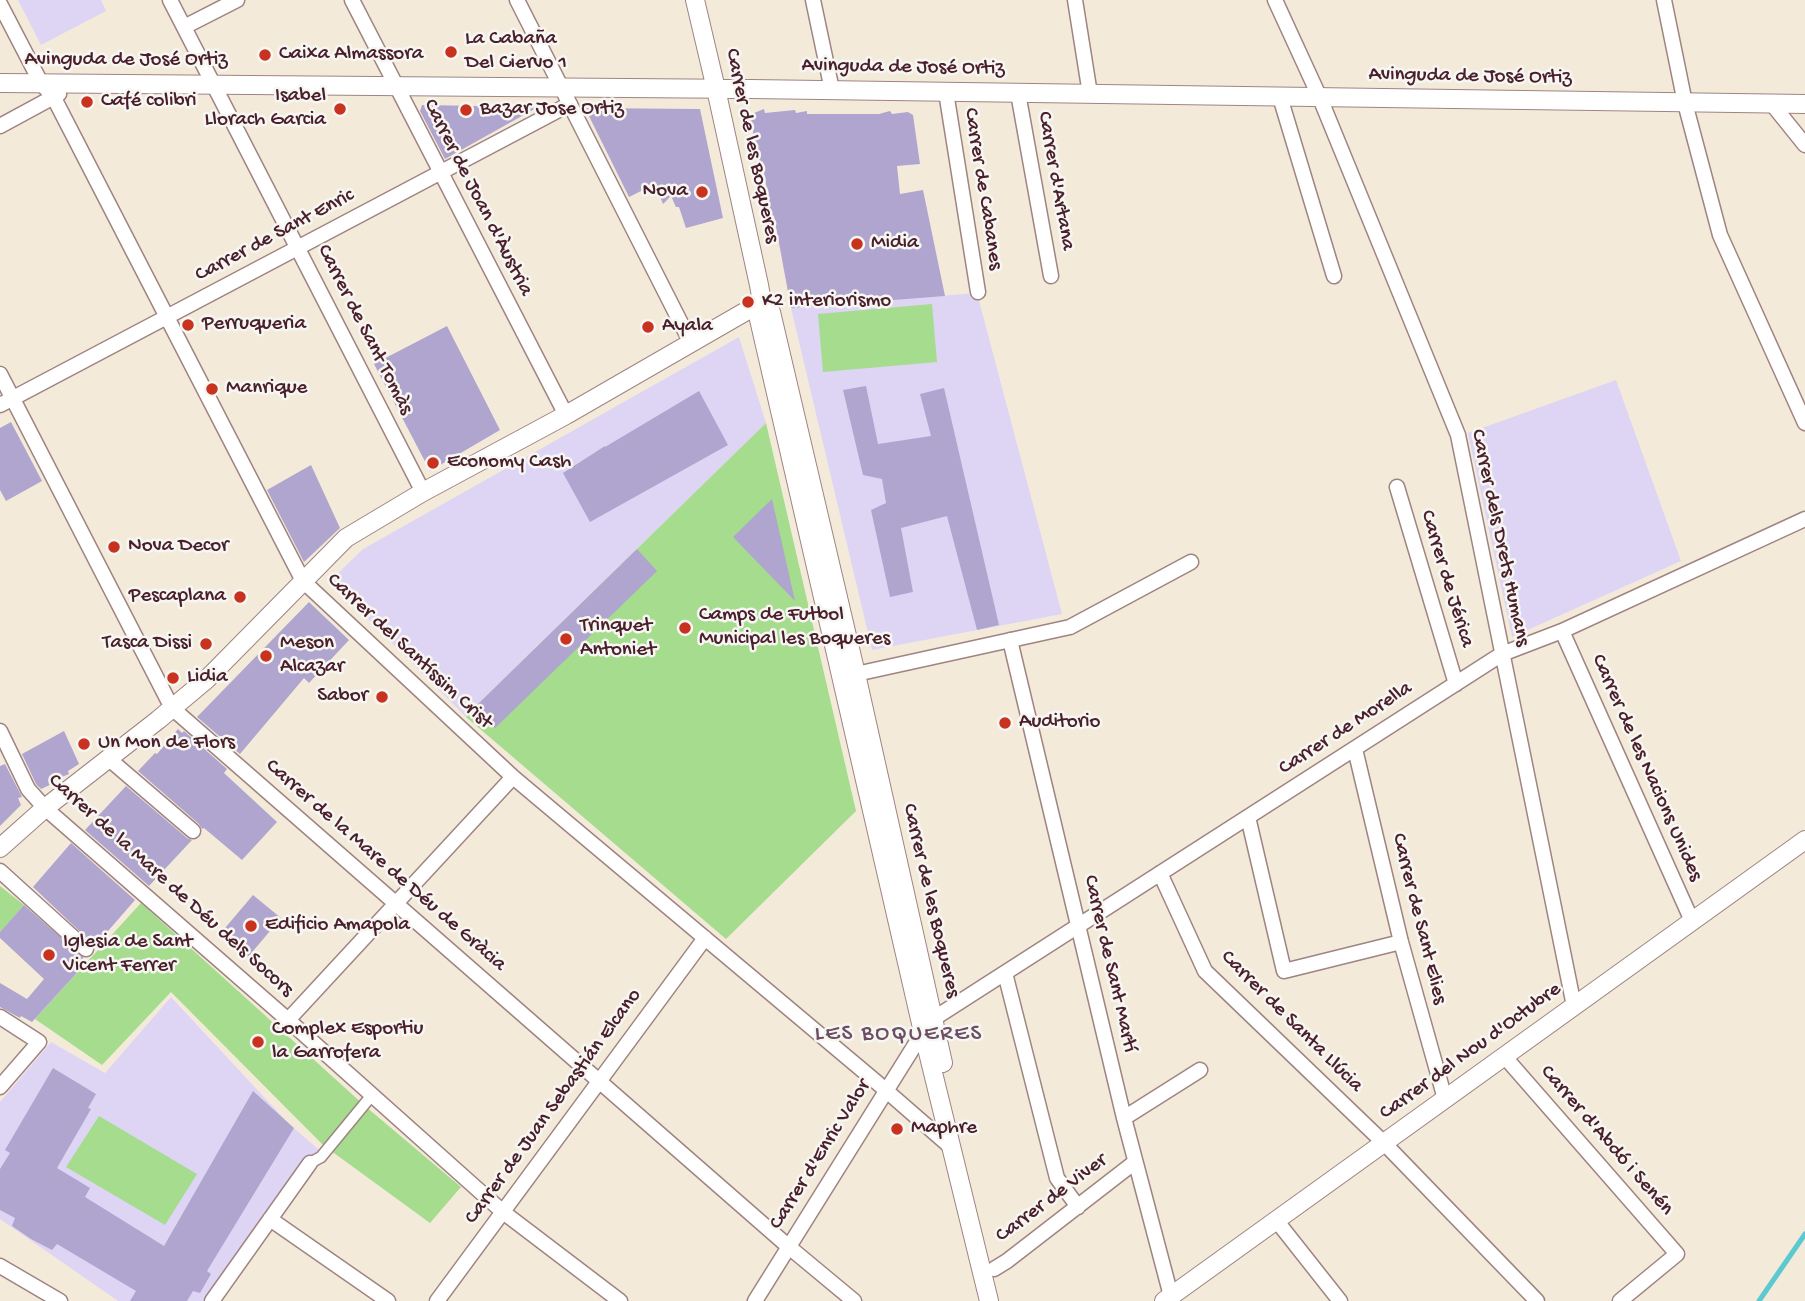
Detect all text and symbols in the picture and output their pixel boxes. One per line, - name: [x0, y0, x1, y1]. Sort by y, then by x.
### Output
- place label: La Cabaña Del Ciervo 1: [465, 27, 567, 77]
- place label: Caixa Almassora: [279, 42, 423, 68]
- marker: La Cabaña Del Ciervo 1: [443, 44, 459, 60]
- street label: Carrer de les Boqueres: [718, 46, 784, 246]
- marker: Caixa Almassora: [257, 47, 273, 63]
- street label: Avinguda de José Ortiz: [24, 48, 228, 74]
- street label: Avinguda de José Ortiz: [801, 54, 1005, 82]
- street label: Avinguda de José Ortiz: [1368, 63, 1572, 91]
- place label: Isabel Llorach Garcia: [205, 84, 326, 134]
- place label: Café colibri: [101, 89, 197, 115]
- marker: Café colibri: [79, 94, 95, 110]
- street label: Carrer de Joan d'Àustria: [416, 95, 538, 301]
- place label: Bazar Jose Ortiz: [480, 97, 624, 123]
- marker: Isabel Llorach Garcia: [332, 101, 348, 117]
- marker: Bazar Jose Ortiz: [458, 102, 474, 118]
- street label: Carrer de Cabanes: [957, 106, 1007, 272]
- street label: Carrer d'Artana: [1030, 110, 1080, 252]
- place label: Nova: [642, 179, 688, 205]
- street label: Carrer de Sant Enric: [191, 183, 359, 289]
- marker: Nova: [694, 184, 710, 200]
- place label: Midia: [871, 231, 919, 257]
- marker: Midia: [849, 236, 865, 252]
- street label: Carrer de Sant Tomàs: [310, 241, 418, 419]
- place label: K2 interiorismo: [762, 289, 891, 315]
- marker: K2 interiorismo: [740, 294, 756, 310]
- place label: Perruqueria: [202, 312, 306, 338]
- place label: Ayala: [662, 314, 713, 340]
- marker: Perruqueria: [180, 317, 196, 333]
- marker: Ayala: [640, 319, 656, 335]
- place label: Manrique: [226, 376, 307, 402]
- marker: Manrique: [204, 381, 220, 397]
- street label: Carrer dels Drets Humans: [1464, 427, 1534, 649]
- place label: Economy Cash: [447, 450, 571, 476]
- marker: Economy Cash: [425, 455, 441, 471]
- street label: Carrer de Jérica: [1413, 507, 1479, 651]
- place label: Nova Decor: [128, 534, 228, 560]
- marker: Nova Decor: [106, 539, 122, 555]
- street label: Carrer del Santíssim Crist: [321, 568, 497, 736]
- place label: Pescaplana: [129, 584, 226, 610]
- marker: Pescaplana: [232, 589, 248, 605]
- place label: Camps de Futbol Municipal les Boqueres: [699, 603, 890, 653]
- place label: Trinquet Antoniet: [580, 614, 656, 664]
- marker: Camps de Futbol Municipal les Boqueres: [677, 620, 693, 636]
- place label: Tasca Dissi: [103, 631, 192, 657]
- place label: Meson Alcazar: [280, 631, 344, 681]
- marker: Trinquet Antoniet: [558, 631, 574, 647]
- marker: Tasca Dissi: [198, 636, 214, 652]
- marker: Meson Alcazar: [258, 648, 274, 664]
- street label: Carrer de les Nacions Unides: [1585, 651, 1707, 885]
- place label: Lidia: [187, 665, 228, 691]
- marker: Lidia: [165, 670, 181, 686]
- street label: Carrer de Morella: [1275, 677, 1417, 781]
- place label: Sabor: [317, 684, 368, 710]
- marker: Sabor: [374, 689, 390, 705]
- place label: Auditorio: [1019, 710, 1100, 736]
- marker: Auditorio: [997, 715, 1013, 731]
- place label: Un Mon de Flors: [98, 731, 235, 757]
- marker: Un Mon de Flors: [76, 736, 92, 752]
- street label: Carrer de la Mare de Déu de Gràcia: [259, 754, 511, 978]
- street label: Carrer de la Mare de Déu dels Socors: [42, 769, 298, 1003]
- street label: Carrer de les Boqueres: [895, 802, 965, 1000]
- street label: Carrer de Sant Elies: [1385, 831, 1451, 1007]
- street label: Carrer de Sant Martí: [1076, 873, 1142, 1055]
- place label: Edificio Amapola: [265, 913, 410, 939]
- marker: Edificio Amapola: [243, 918, 259, 934]
- place label: Iglesia de Sant Vicent Ferrer: [63, 930, 192, 980]
- street label: Carrer de Santa Llúcia: [1214, 945, 1368, 1099]
- marker: Iglesia de Sant Vicent Ferrer: [41, 947, 57, 963]
- street label: Carrer del Nou d'Octubre: [1375, 978, 1567, 1126]
- street label: Carrer de Juan Sebastián Elcano: [460, 984, 648, 1230]
- place label: Complex Esportiu la Garrofera: [272, 1017, 423, 1067]
- district label: LES BOQUERES: [816, 1021, 982, 1049]
- marker: Complex Esportiu la Garrofera: [250, 1034, 266, 1050]
- street label: Carrer d'Abdó i Senén: [1534, 1061, 1678, 1221]
- street label: Carrer d'Enric Valor: [765, 1075, 877, 1235]
- place label: Maphre: [911, 1116, 977, 1142]
- marker: Maphre: [889, 1121, 905, 1137]
- street label: Carrer de Viver: [991, 1149, 1113, 1249]

